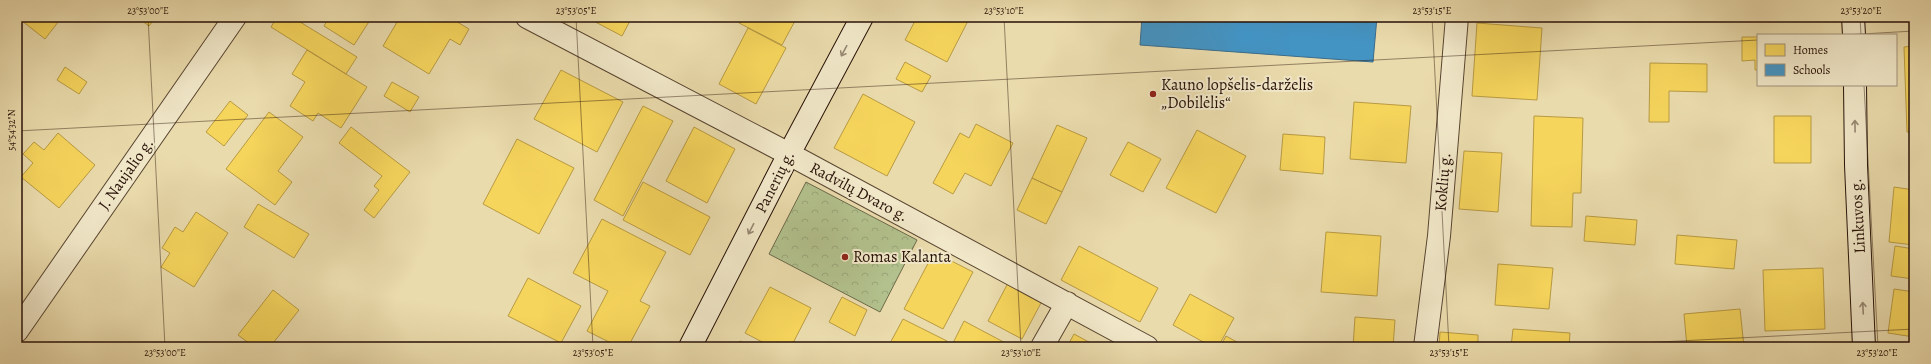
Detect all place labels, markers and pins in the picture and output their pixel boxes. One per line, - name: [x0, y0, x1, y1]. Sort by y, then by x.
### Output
- place label: Kauno lopšelis-darželis „Dobilėlis“: [1161, 74, 1313, 114]
- marker: Kauno lopšelis-darželis „Dobilėlis“: [1148, 89, 1158, 99]
- place label: Romas Kalanta: [853, 246, 951, 268]
- marker: Romas Kalanta: [840, 252, 850, 262]

